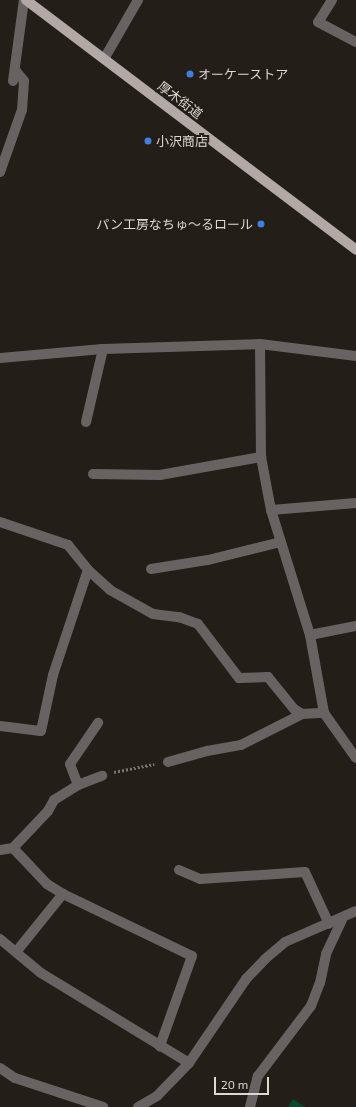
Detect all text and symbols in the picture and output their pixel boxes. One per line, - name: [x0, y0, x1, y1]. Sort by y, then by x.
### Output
- place label: オーケーストア: [198, 66, 289, 82]
- marker: オーケーストア: [185, 69, 195, 79]
- street label: 厚木街道: [155, 78, 205, 122]
- place label: 小沢商店: [156, 133, 208, 149]
- marker: 小沢商店: [143, 136, 153, 146]
- place label: パン工房なちゅ～るロール: [97, 216, 253, 232]
- marker: パン工房なちゅ～るロール: [256, 219, 266, 229]
- scale bar: [216, 1069, 271, 1095]
- text: 20 m: [221, 1077, 248, 1091]

